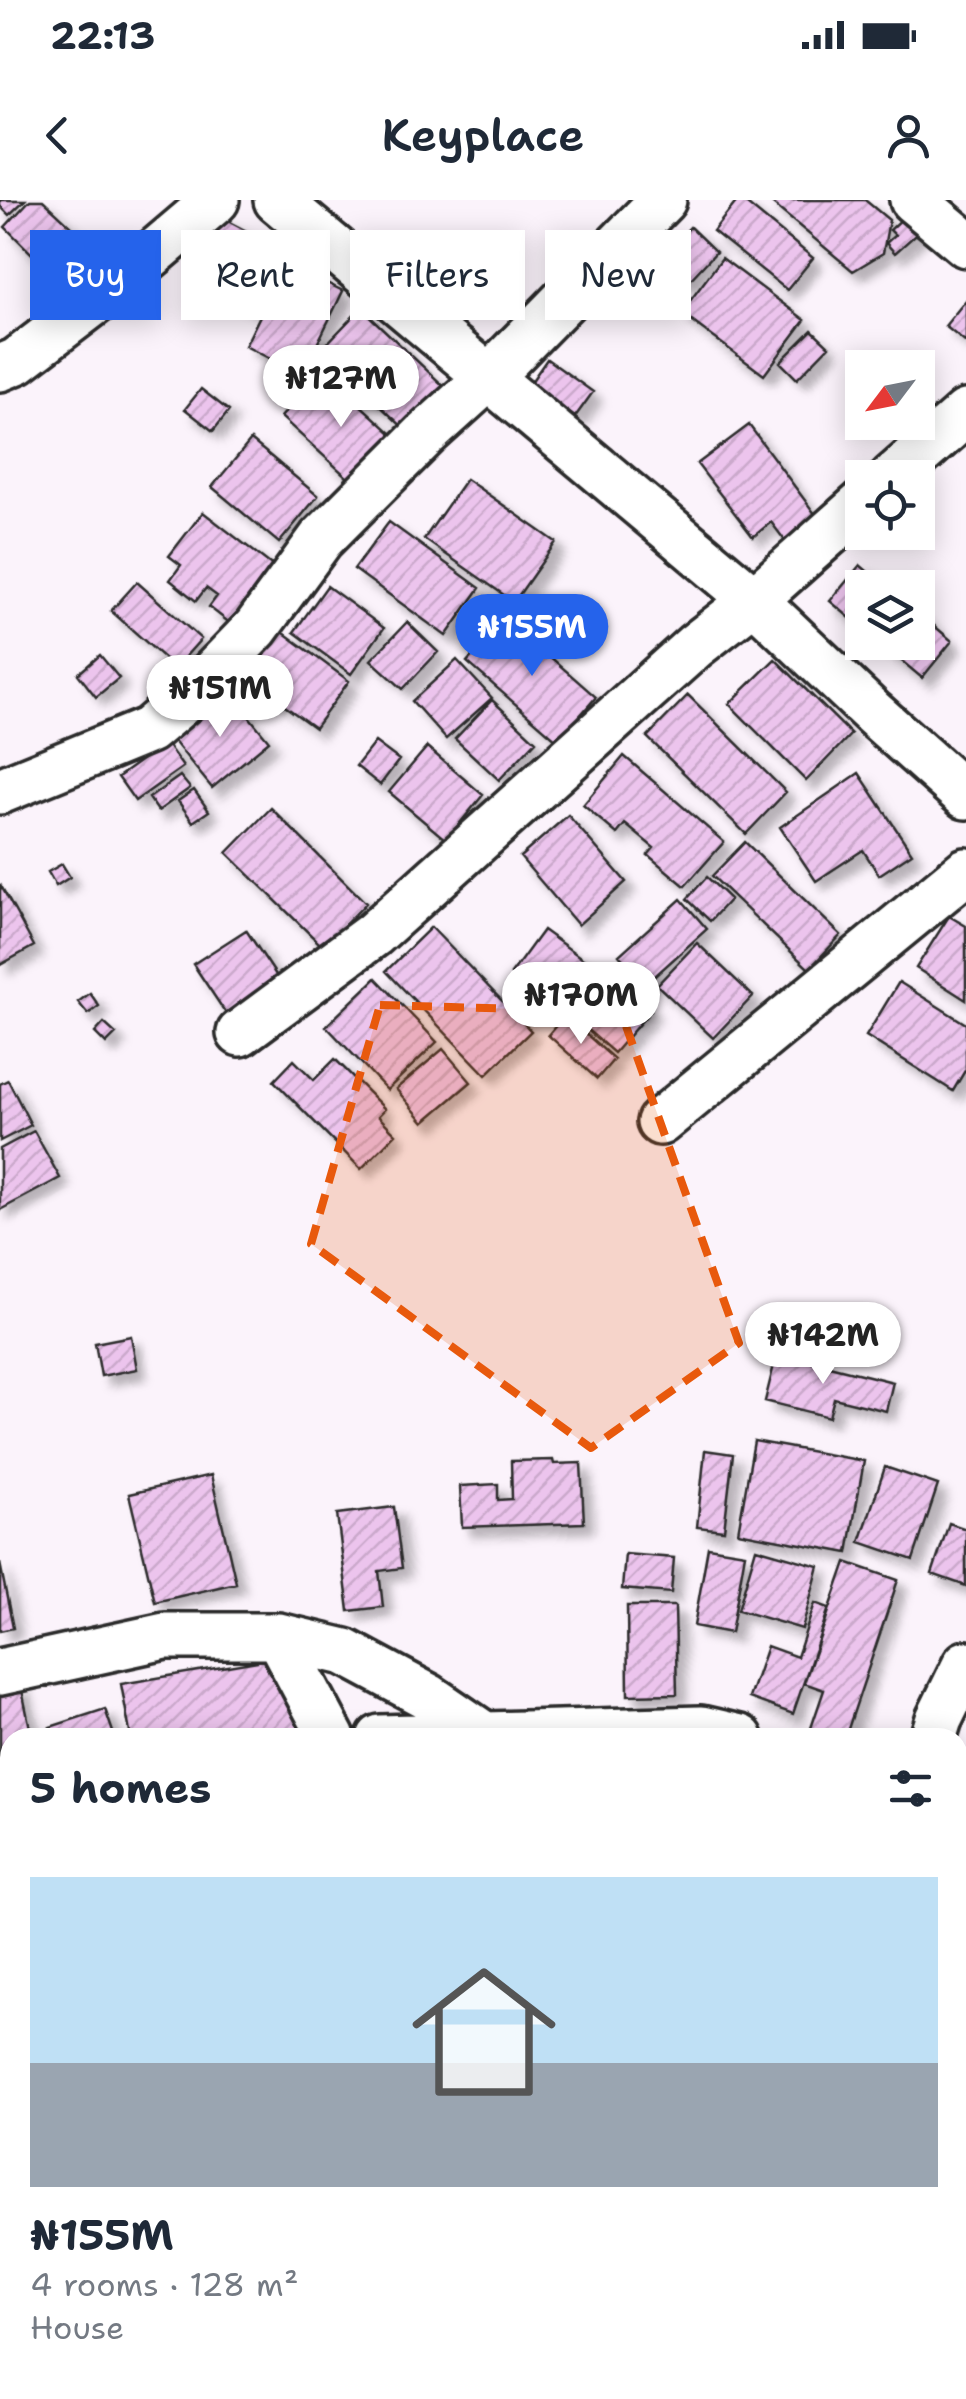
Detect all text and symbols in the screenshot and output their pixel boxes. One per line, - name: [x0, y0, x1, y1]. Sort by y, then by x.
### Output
- text: 22:13: [50, 10, 155, 61]
- text: Keyplace: [382, 105, 584, 165]
- icon: back: [30, 108, 85, 163]
- icon: person: [881, 108, 936, 163]
- chip: Buy: [30, 230, 161, 320]
- chip: Rent: [181, 230, 330, 320]
- chip: Filters: [350, 230, 525, 320]
- chip: New: [545, 230, 691, 320]
- pin: ₦127M: [271, 345, 411, 430]
- north arrow: [845, 350, 935, 440]
- map controls: [845, 350, 935, 660]
- text: ₦127M: [285, 356, 397, 399]
- button: locate: [845, 460, 935, 550]
- button: layers: [845, 570, 935, 660]
- pin: ₦155M: [462, 594, 602, 679]
- text: ₦155M: [477, 605, 587, 648]
- pin: ₦151M: [150, 655, 290, 740]
- text: ₦151M: [168, 666, 272, 709]
- pin: ₦170M: [511, 962, 651, 1047]
- text: ₦170M: [524, 973, 638, 1016]
- pin: ₦142M: [753, 1302, 893, 1387]
- text: ₦142M: [767, 1313, 879, 1356]
- text: 5 homes: [30, 1760, 211, 1816]
- icon: filters: [883, 1761, 938, 1816]
- icon: home: [394, 1942, 574, 2122]
- text: ₦155M: [30, 2207, 174, 2263]
- text: 4 rooms · 128 m²: [30, 2263, 298, 2306]
- text: House: [30, 2306, 124, 2349]

